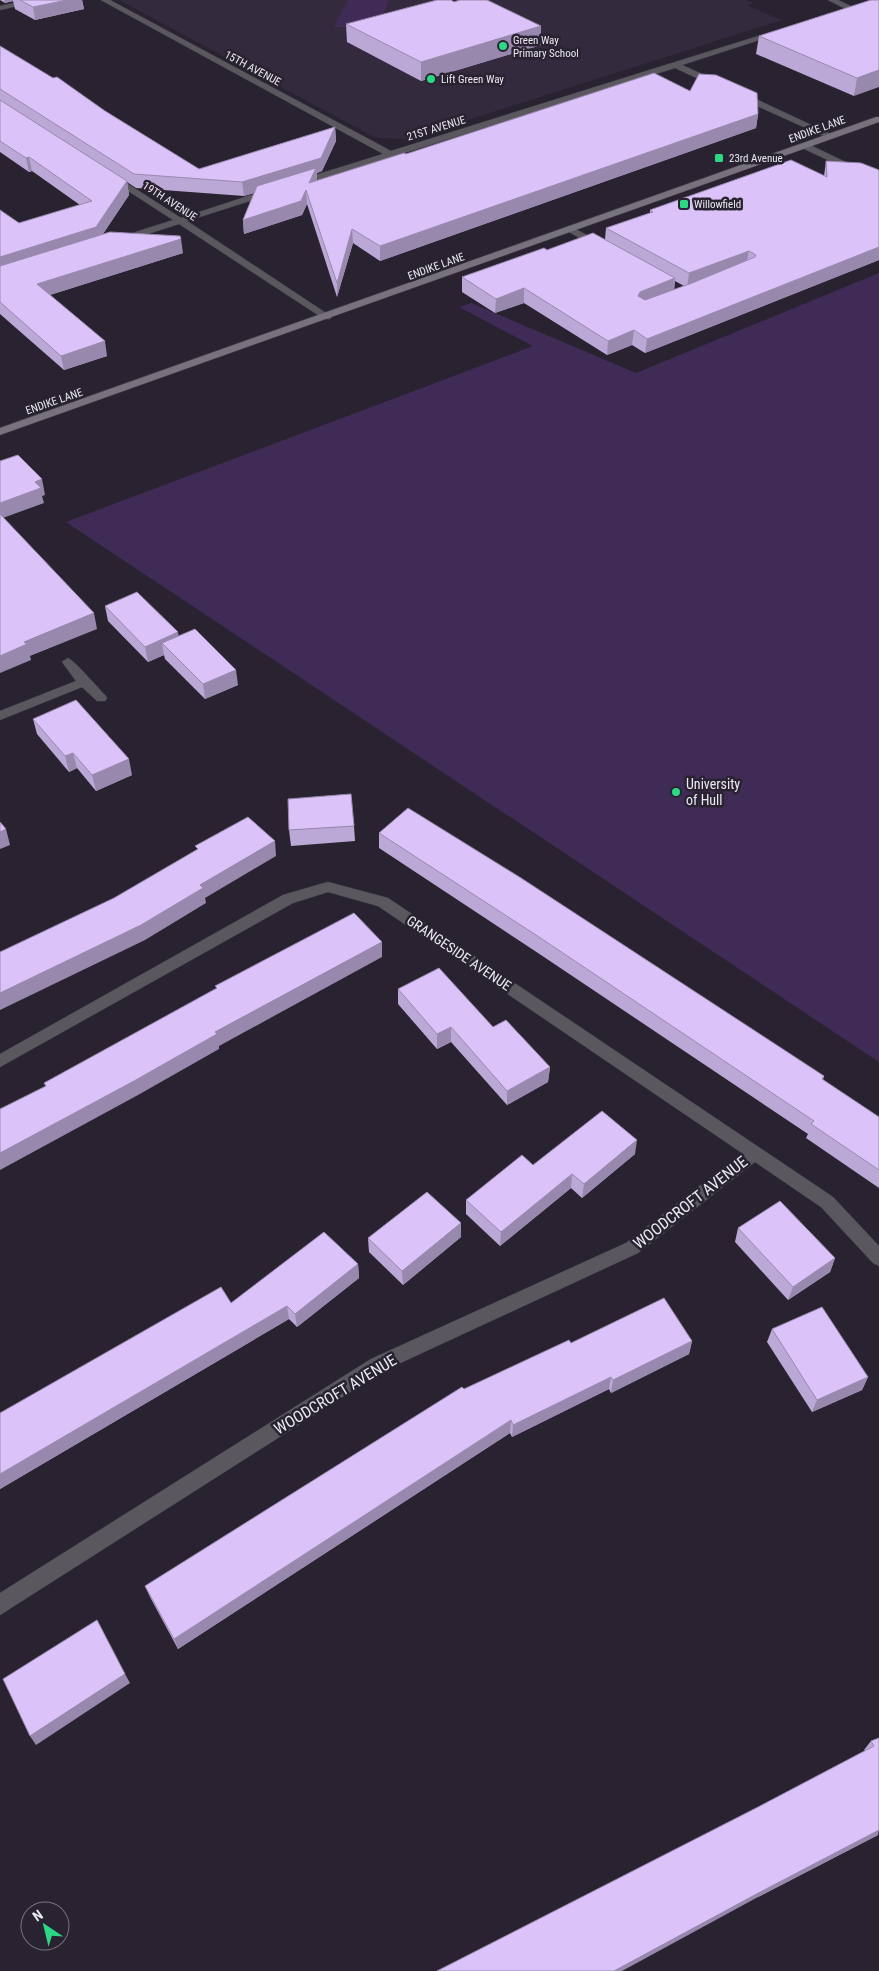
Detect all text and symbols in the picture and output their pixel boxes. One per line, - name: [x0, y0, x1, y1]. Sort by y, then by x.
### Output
- place label: Green Way Primary School: [513, 34, 579, 60]
- marker: Green Way Primary School: [497, 40, 509, 52]
- street label: 15TH AVENUE: [222, 48, 284, 89]
- marker: Lift Green Way: [425, 73, 437, 85]
- place label: Lift Green Way: [441, 73, 504, 86]
- street label: 21ST AVENUE: [405, 113, 468, 144]
- street label: ENDIKE LANE: [787, 113, 848, 146]
- marker: 23rd Avenue: [713, 152, 725, 164]
- place label: 23rd Avenue: [729, 152, 783, 165]
- street label: 19TH AVENUE: [140, 179, 200, 224]
- marker: Willowfield: [678, 198, 690, 210]
- place label: Willowfield: [694, 198, 741, 211]
- street label: ENDIKE LANE: [406, 250, 467, 283]
- street label: ENDIKE LANE: [24, 386, 85, 417]
- place label: University of Hull: [686, 776, 740, 808]
- marker: University of Hull: [670, 786, 682, 798]
- street label: GRANGESIDE AVENUE: [404, 912, 514, 994]
- street label: WOODCROFT AVENUE: [629, 1152, 751, 1253]
- street label: WOODCROFT AVENUE: [271, 1350, 400, 1439]
- north arrow: [20, 1901, 70, 1951]
- text: N: [29, 1906, 46, 1924]

